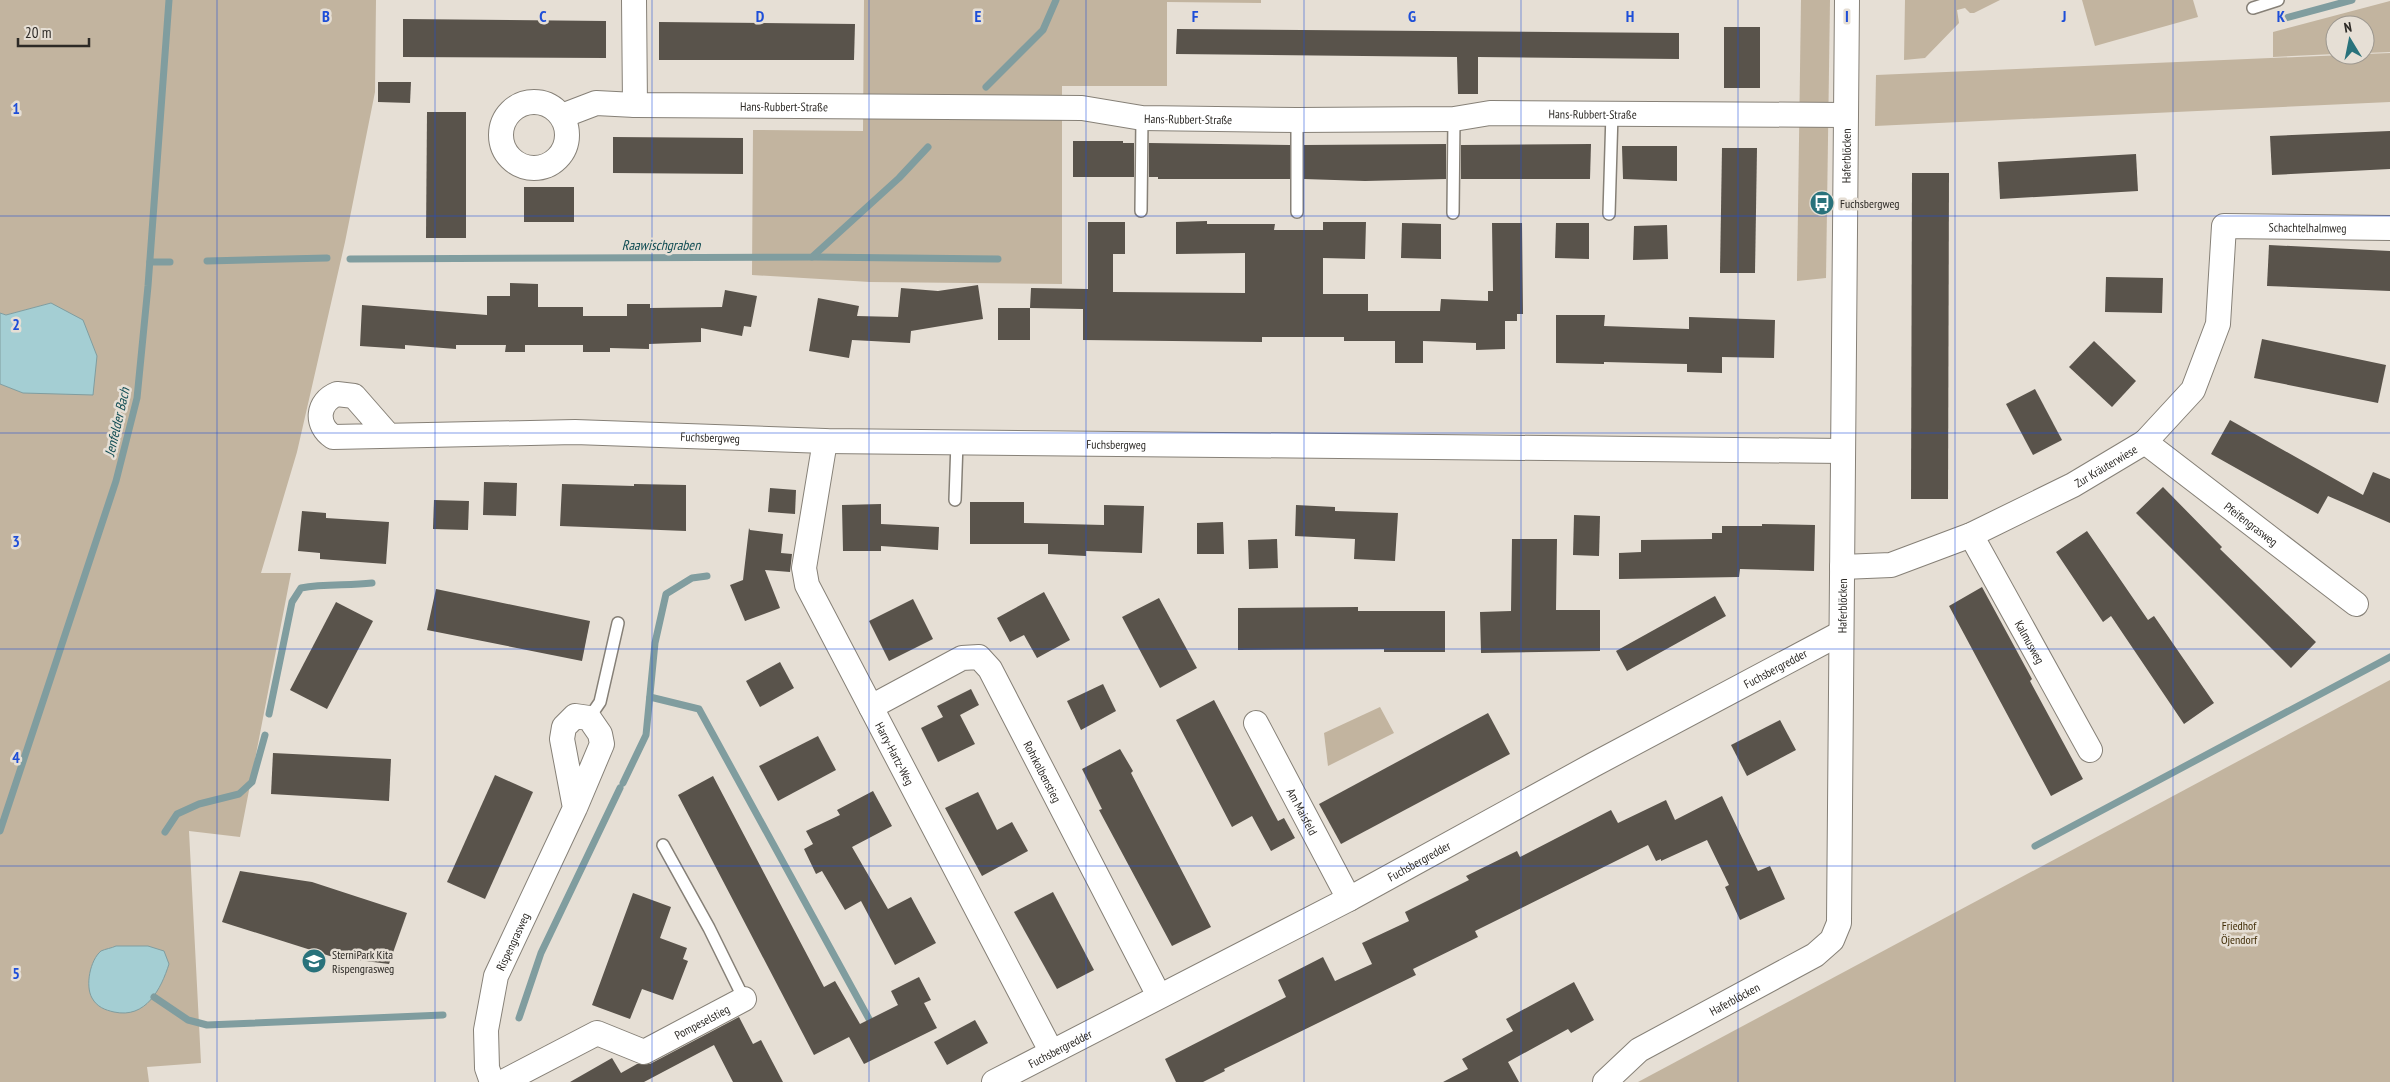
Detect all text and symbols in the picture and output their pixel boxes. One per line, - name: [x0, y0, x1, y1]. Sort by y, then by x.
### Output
- text: B: [322, 6, 330, 26]
- text: C: [539, 6, 547, 26]
- text: D: [756, 6, 765, 26]
- text: E: [975, 6, 982, 26]
- text: F: [1192, 6, 1199, 26]
- text: G: [1408, 6, 1416, 26]
- text: H: [1626, 6, 1634, 26]
- text: I: [1845, 6, 1849, 26]
- text: J: [2061, 6, 2066, 26]
- text: K: [2277, 6, 2286, 26]
- scale bar: [18, 15, 89, 47]
- north arrow: [2325, 15, 2375, 65]
- text: N: [2342, 18, 2353, 37]
- text: 20 m: [25, 23, 51, 42]
- text: 1: [12, 98, 20, 118]
- street label: Hans-Rubbert-Straße: [740, 98, 828, 114]
- street label: Hans-Rubbert-Straße: [1549, 106, 1637, 121]
- street label: Hans-Rubbert-Straße: [1144, 111, 1232, 127]
- street label: Haferblöcken: [1838, 128, 1853, 183]
- bus stop icon: Fuchsbergweg: [1809, 190, 1835, 216]
- place label: Fuchsbergweg: [1840, 196, 1899, 211]
- street label: Schachtelhalmweg: [2269, 219, 2347, 235]
- water label: Raawischgraben: [622, 236, 701, 254]
- text: 2: [12, 314, 20, 334]
- water label: Jenfelder Bach: [100, 385, 134, 459]
- street label: Fuchsbergweg: [680, 428, 740, 445]
- street label: Fuchsbergweg: [1086, 436, 1146, 452]
- street label: Zur Kräuterwiese: [2072, 441, 2140, 490]
- street label: Pfeifengrasweg: [2221, 498, 2281, 549]
- text: 3: [12, 531, 20, 551]
- street label: Haferblöcken: [1834, 578, 1849, 633]
- street label: Kalmusweg: [2012, 617, 2048, 666]
- street label: Fuchsbergredder: [1741, 645, 1810, 691]
- street label: Harry-Hartz-Weg: [872, 719, 918, 787]
- street label: Rohrkolbenstieg: [1021, 738, 1065, 805]
- text: 4: [12, 747, 20, 767]
- street label: Am Maisfeld: [1284, 785, 1321, 838]
- street label: Fuchsbergredder: [1385, 837, 1453, 884]
- street label: Rispengrasweg: [492, 910, 532, 973]
- park label: Friedhof Öjendorf: [2221, 918, 2258, 947]
- place label: SterniPark Kita Rispengrasweg: [332, 947, 394, 976]
- school or university icon: SterniPark Kita Rispengrasweg: [301, 948, 327, 974]
- text: 5: [12, 963, 20, 983]
- street label: Haferblöcken: [1707, 979, 1762, 1018]
- street label: Pompeselstieg: [672, 1001, 732, 1042]
- street label: Fuchsbergredder: [1025, 1025, 1095, 1071]

